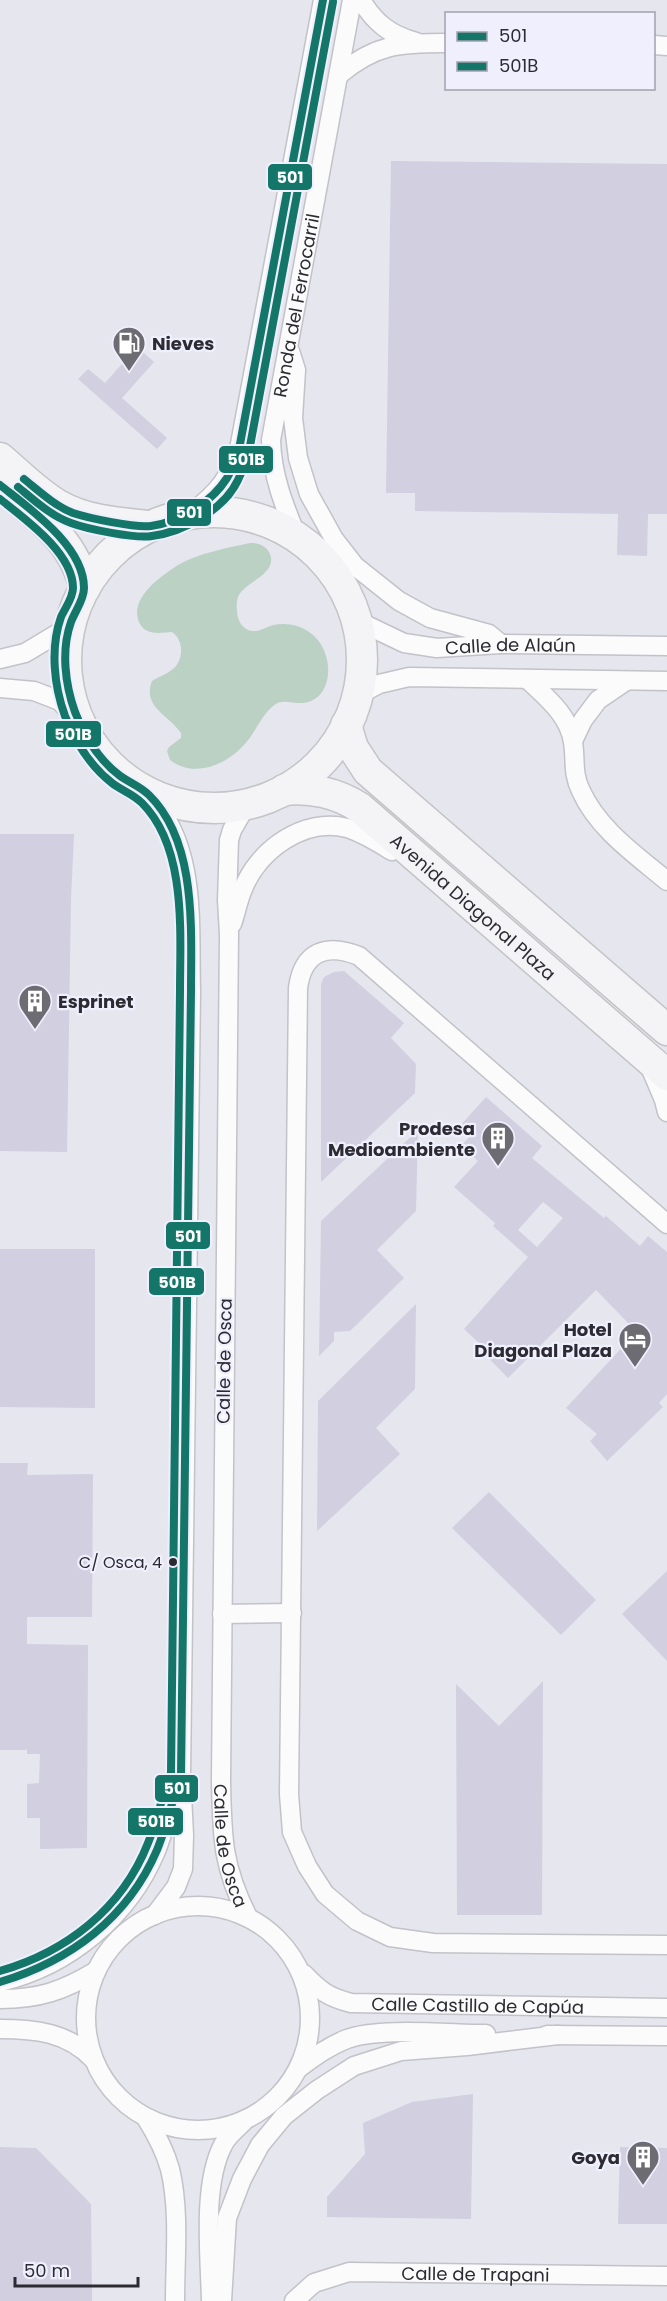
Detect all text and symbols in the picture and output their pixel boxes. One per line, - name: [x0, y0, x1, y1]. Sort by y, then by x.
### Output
- legend: [445, 12, 655, 90]
- text: 501: [499, 23, 527, 48]
- text: 501B: [499, 53, 538, 78]
- line badge: 501: [267, 163, 313, 191]
- text: 501: [277, 166, 303, 189]
- street label: Ronda del Ferrocarril: [267, 211, 325, 399]
- fuel station icon: Nieves: [111, 325, 147, 372]
- place label: Nieves: [152, 331, 214, 356]
- line badge: 501B: [218, 445, 274, 474]
- text: 501B: [227, 448, 265, 471]
- line badge: 501: [166, 498, 212, 527]
- text: 501: [176, 501, 202, 524]
- street label: Calle de Alaún: [444, 631, 576, 660]
- line badge: 501B: [45, 720, 102, 748]
- text: 501B: [54, 723, 92, 746]
- street label: Avenida Diagonal Plaza: [385, 828, 562, 986]
- building icon: Esprinet: [17, 983, 53, 1030]
- place label: Esprinet: [58, 989, 134, 1014]
- place label: Prodesa Medioambiente: [328, 1116, 475, 1162]
- building icon: Prodesa Medioambiente: [480, 1120, 516, 1167]
- line badge: 501: [165, 1221, 211, 1250]
- text: 501: [175, 1225, 201, 1248]
- line badge: 501B: [148, 1267, 205, 1296]
- text: 501B: [158, 1271, 196, 1294]
- street label: Calle de Osca: [210, 1298, 238, 1424]
- place label: Hotel Diagonal Plaza: [474, 1317, 612, 1363]
- hotel icon: Hotel Diagonal Plaza: [617, 1321, 653, 1368]
- place label: C/ Osca, 4: [79, 1551, 162, 1574]
- marker: C/ Osca, 4: [167, 1556, 179, 1568]
- line badge: 501: [154, 1774, 199, 1803]
- text: 501: [164, 1777, 190, 1800]
- street label: Calle de Osca: [209, 1784, 254, 1911]
- line badge: 501B: [127, 1807, 184, 1836]
- text: 501B: [137, 1810, 175, 1833]
- street label: Calle Castillo de Capúa: [371, 1991, 584, 2019]
- building icon: Goya: [625, 2139, 661, 2186]
- place label: Goya: [571, 2145, 620, 2170]
- scale bar: [15, 2250, 138, 2288]
- text: 50 m: [24, 2258, 70, 2283]
- street label: Calle de Trapani: [401, 2260, 550, 2287]

